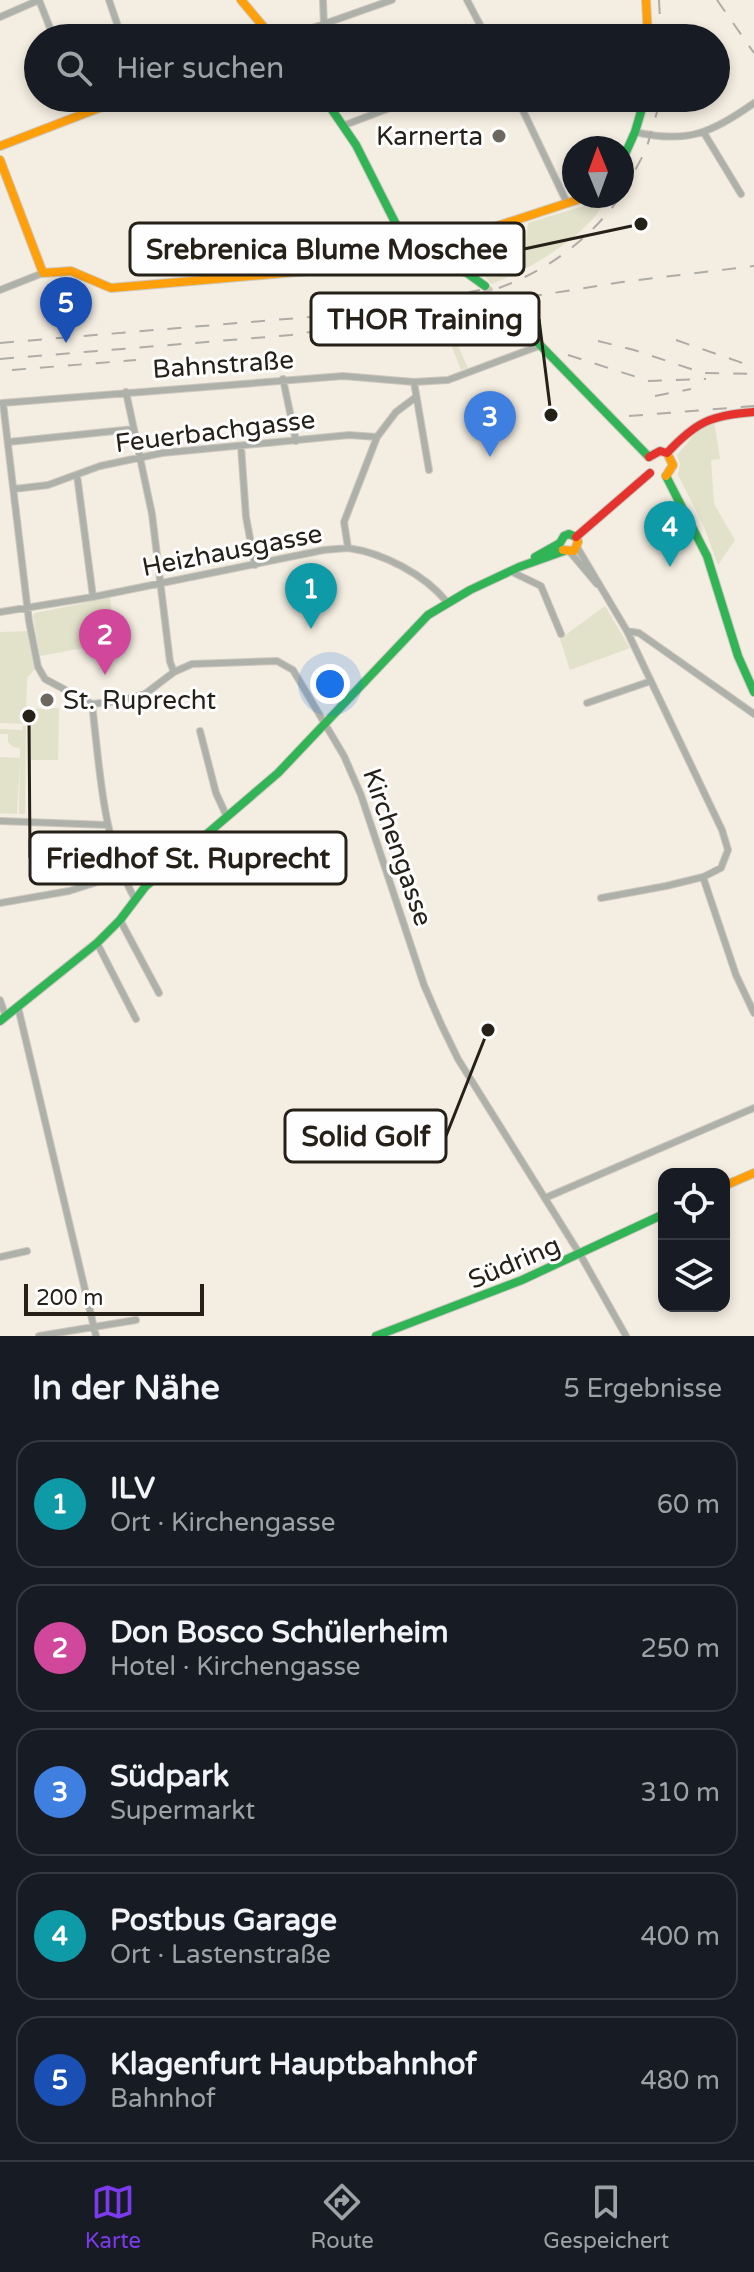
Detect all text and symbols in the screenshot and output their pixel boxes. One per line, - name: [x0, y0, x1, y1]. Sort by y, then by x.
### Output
- search box: [24, 24, 730, 112]
- icon: search: [52, 46, 96, 90]
- text: Hier suchen: [116, 50, 284, 87]
- place label: Karnerta: [376, 121, 483, 152]
- marker: Karnerta: [490, 127, 508, 145]
- north arrow: [562, 136, 634, 208]
- callout: Srebrenica Blume Moschee: [130, 223, 524, 275]
- text: Srebrenica Blume Moschee: [146, 233, 508, 267]
- pin: 5: [40, 277, 92, 343]
- callout: THOR Training: [311, 293, 539, 345]
- text: THOR Training: [326, 303, 523, 337]
- street label: Bahnstraße: [151, 344, 295, 385]
- pin: 3: [464, 391, 516, 457]
- street label: Feuerbachgasse: [113, 404, 317, 459]
- pin: 4: [644, 501, 696, 567]
- street label: Heizhausgasse: [139, 518, 325, 583]
- pin: 1: [285, 563, 337, 629]
- pin: 2: [79, 609, 131, 675]
- your location: [310, 664, 350, 704]
- place label: St. Ruprecht: [63, 685, 216, 716]
- marker: St. Ruprecht: [38, 691, 56, 709]
- street label: Kirchengasse: [356, 764, 439, 930]
- callout: Friedhof St. Ruprecht: [30, 832, 346, 884]
- text: Friedhof St. Ruprecht: [46, 842, 331, 876]
- callout: Solid Golf: [285, 1110, 446, 1162]
- text: Solid Golf: [301, 1120, 432, 1154]
- map controls: [658, 1168, 730, 1312]
- button: locate: [658, 1168, 730, 1240]
- street label: Südring: [464, 1229, 565, 1296]
- button: layers: [658, 1240, 730, 1312]
- scale bar: [24, 1280, 204, 1316]
- text: 200 m: [36, 1285, 103, 1311]
- text: In der Nähe: [32, 1368, 220, 1409]
- text: 5 Ergebnisse: [563, 1373, 722, 1404]
- text: ILV: [110, 1470, 155, 1507]
- text: 1: [52, 1489, 68, 1520]
- text: 60 m: [657, 1489, 720, 1520]
- text: Ort · Kirchengasse: [110, 1507, 335, 1538]
- text: Don Bosco Schülerheim: [110, 1614, 449, 1651]
- text: 2: [52, 1633, 68, 1664]
- text: 250 m: [640, 1633, 720, 1664]
- text: Hotel · Kirchengasse: [110, 1651, 361, 1682]
- text: Südpark: [110, 1758, 229, 1795]
- text: 3: [52, 1777, 68, 1808]
- text: 310 m: [640, 1777, 720, 1808]
- text: Supermarkt: [110, 1795, 255, 1826]
- text: Postbus Garage: [110, 1902, 337, 1939]
- text: 4: [52, 1921, 68, 1952]
- text: 400 m: [640, 1921, 720, 1952]
- text: Ort · Lastenstraße: [110, 1939, 331, 1970]
- text: Klagenfurt Hauptbahnhof: [110, 2046, 477, 2083]
- text: 5: [52, 2065, 68, 2096]
- text: 480 m: [640, 2065, 720, 2096]
- text: Bahnhof: [110, 2083, 216, 2114]
- tab: Karte: [85, 2180, 141, 2254]
- tab: Route: [311, 2180, 374, 2254]
- tab: Gespeichert: [543, 2180, 669, 2254]

